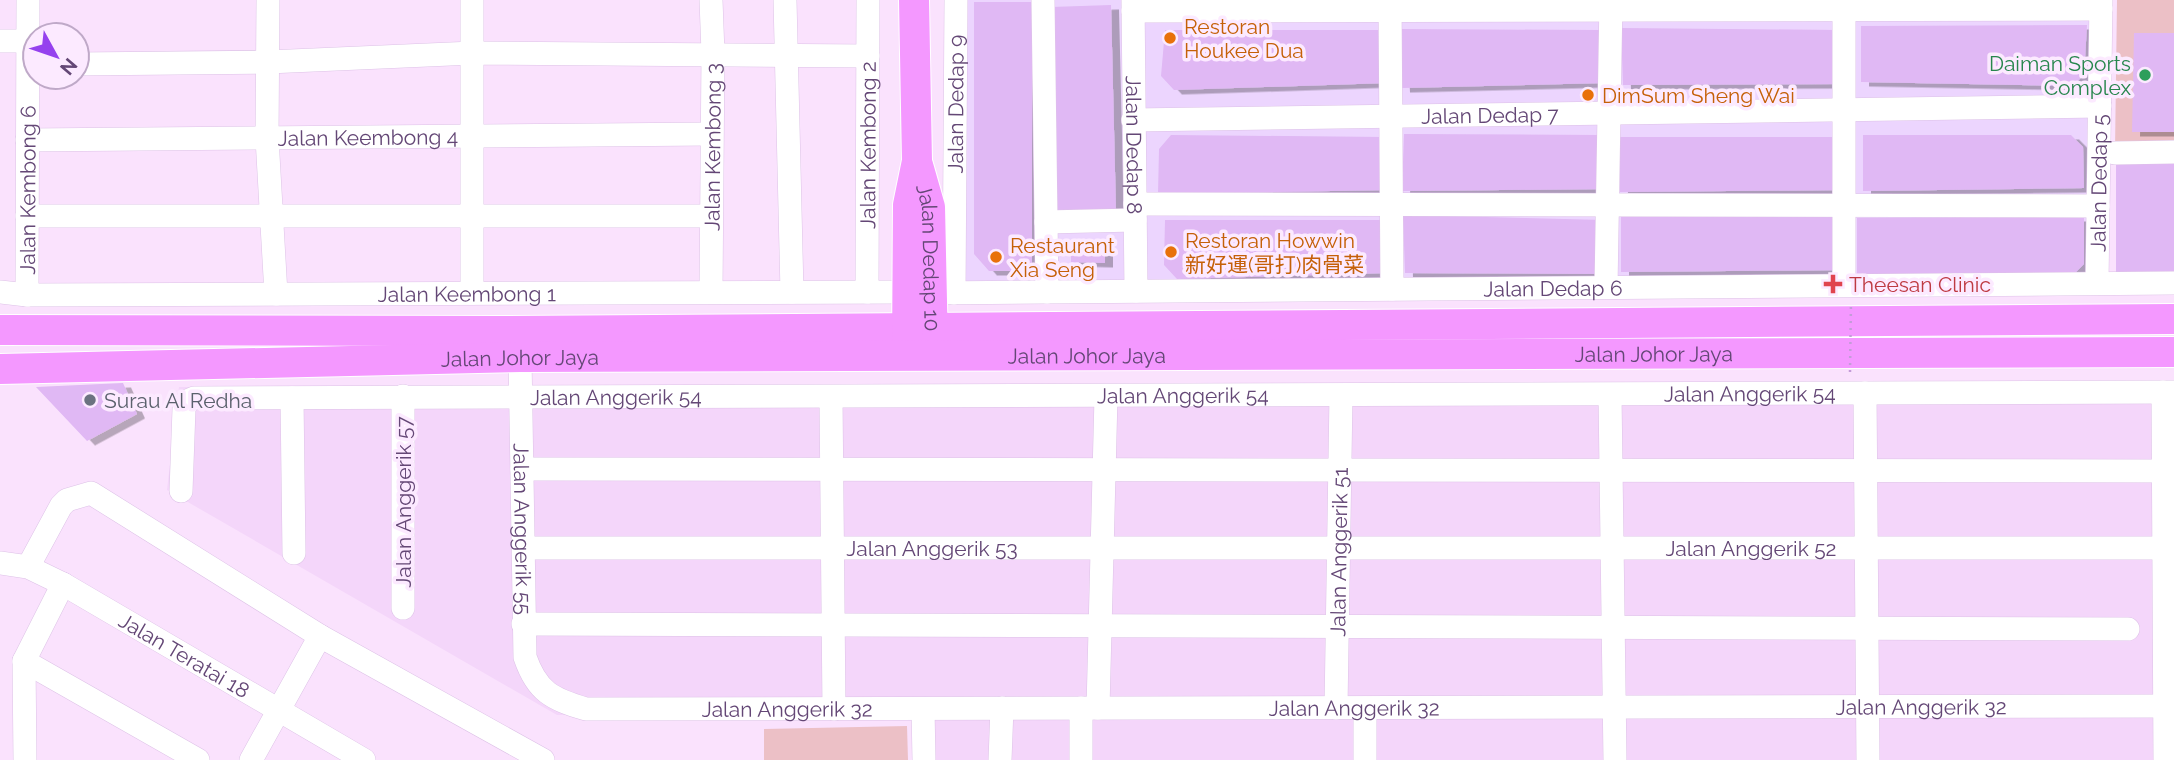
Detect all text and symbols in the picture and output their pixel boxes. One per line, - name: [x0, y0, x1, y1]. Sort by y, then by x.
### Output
- place label: Restoran Houkee Dua: [1184, 14, 1304, 63]
- north arrow: [21, 21, 91, 91]
- marker: Restoran Houkee Dua: [1162, 30, 1178, 46]
- street label: Jalan Dedap 9: [942, 35, 968, 173]
- place label: Daiman Sports Complex: [1989, 51, 2131, 100]
- text: N: [56, 54, 82, 80]
- street label: Jalan Kembong 2: [855, 61, 880, 229]
- street label: Jalan Kembong 3: [699, 63, 725, 231]
- marker: Daiman Sports Complex: [2137, 67, 2153, 83]
- street label: Jalan Dedap 8: [1121, 75, 1148, 215]
- place label: DimSum Sheng Wai: [1602, 83, 1795, 108]
- marker: DimSum Sheng Wai: [1580, 87, 1596, 103]
- street label: Jalan Dedap 7: [1421, 101, 1560, 128]
- street label: Jalan Kembong 6: [15, 105, 40, 275]
- street label: Jalan Dedap 5: [2085, 114, 2112, 252]
- street label: Jalan Keembong 4: [278, 124, 458, 150]
- street label: Jalan Dedap 10: [911, 181, 945, 332]
- place label: Restoran Howwin 新好運(哥打)肉骨菜: [1185, 228, 1364, 277]
- place label: Restaurant Xia Seng: [1010, 233, 1115, 282]
- marker: Restoran Howwin 新好運(哥打)肉骨菜: [1163, 244, 1179, 260]
- marker: Restaurant Xia Seng: [988, 249, 1004, 265]
- place label: Theesan Clinic: [1849, 272, 1991, 297]
- marker: Theesan Clinic: [1823, 274, 1843, 294]
- street label: Jalan Dedap 6: [1483, 275, 1623, 301]
- street label: Jalan Keembong 1: [378, 281, 556, 306]
- street label: Jalan Johor Jaya: [1575, 341, 1733, 366]
- street label: Jalan Johor Jaya: [1008, 343, 1166, 368]
- street label: Jalan Johor Jaya: [441, 344, 599, 371]
- street label: Jalan Anggerik 54: [1664, 381, 1836, 406]
- street label: Jalan Anggerik 54: [1097, 382, 1269, 408]
- street label: Jalan Anggerik 54: [530, 384, 702, 409]
- place label: Surau Al Redha: [104, 388, 252, 413]
- marker: Surau Al Redha: [82, 392, 98, 408]
- street label: Jalan Anggerik 57: [391, 416, 416, 588]
- street label: Jalan Anggerik 55: [509, 443, 537, 615]
- street label: Jalan Anggerik 51: [1325, 467, 1352, 637]
- street label: Jalan Anggerik 53: [846, 536, 1018, 561]
- street label: Jalan Anggerik 52: [1665, 536, 1837, 561]
- street label: Jalan Teratai 18: [115, 607, 254, 703]
- street label: Jalan Anggerik 32: [1836, 694, 2007, 719]
- street label: Jalan Anggerik 32: [1269, 695, 1440, 720]
- street label: Jalan Anggerik 32: [702, 696, 873, 721]

